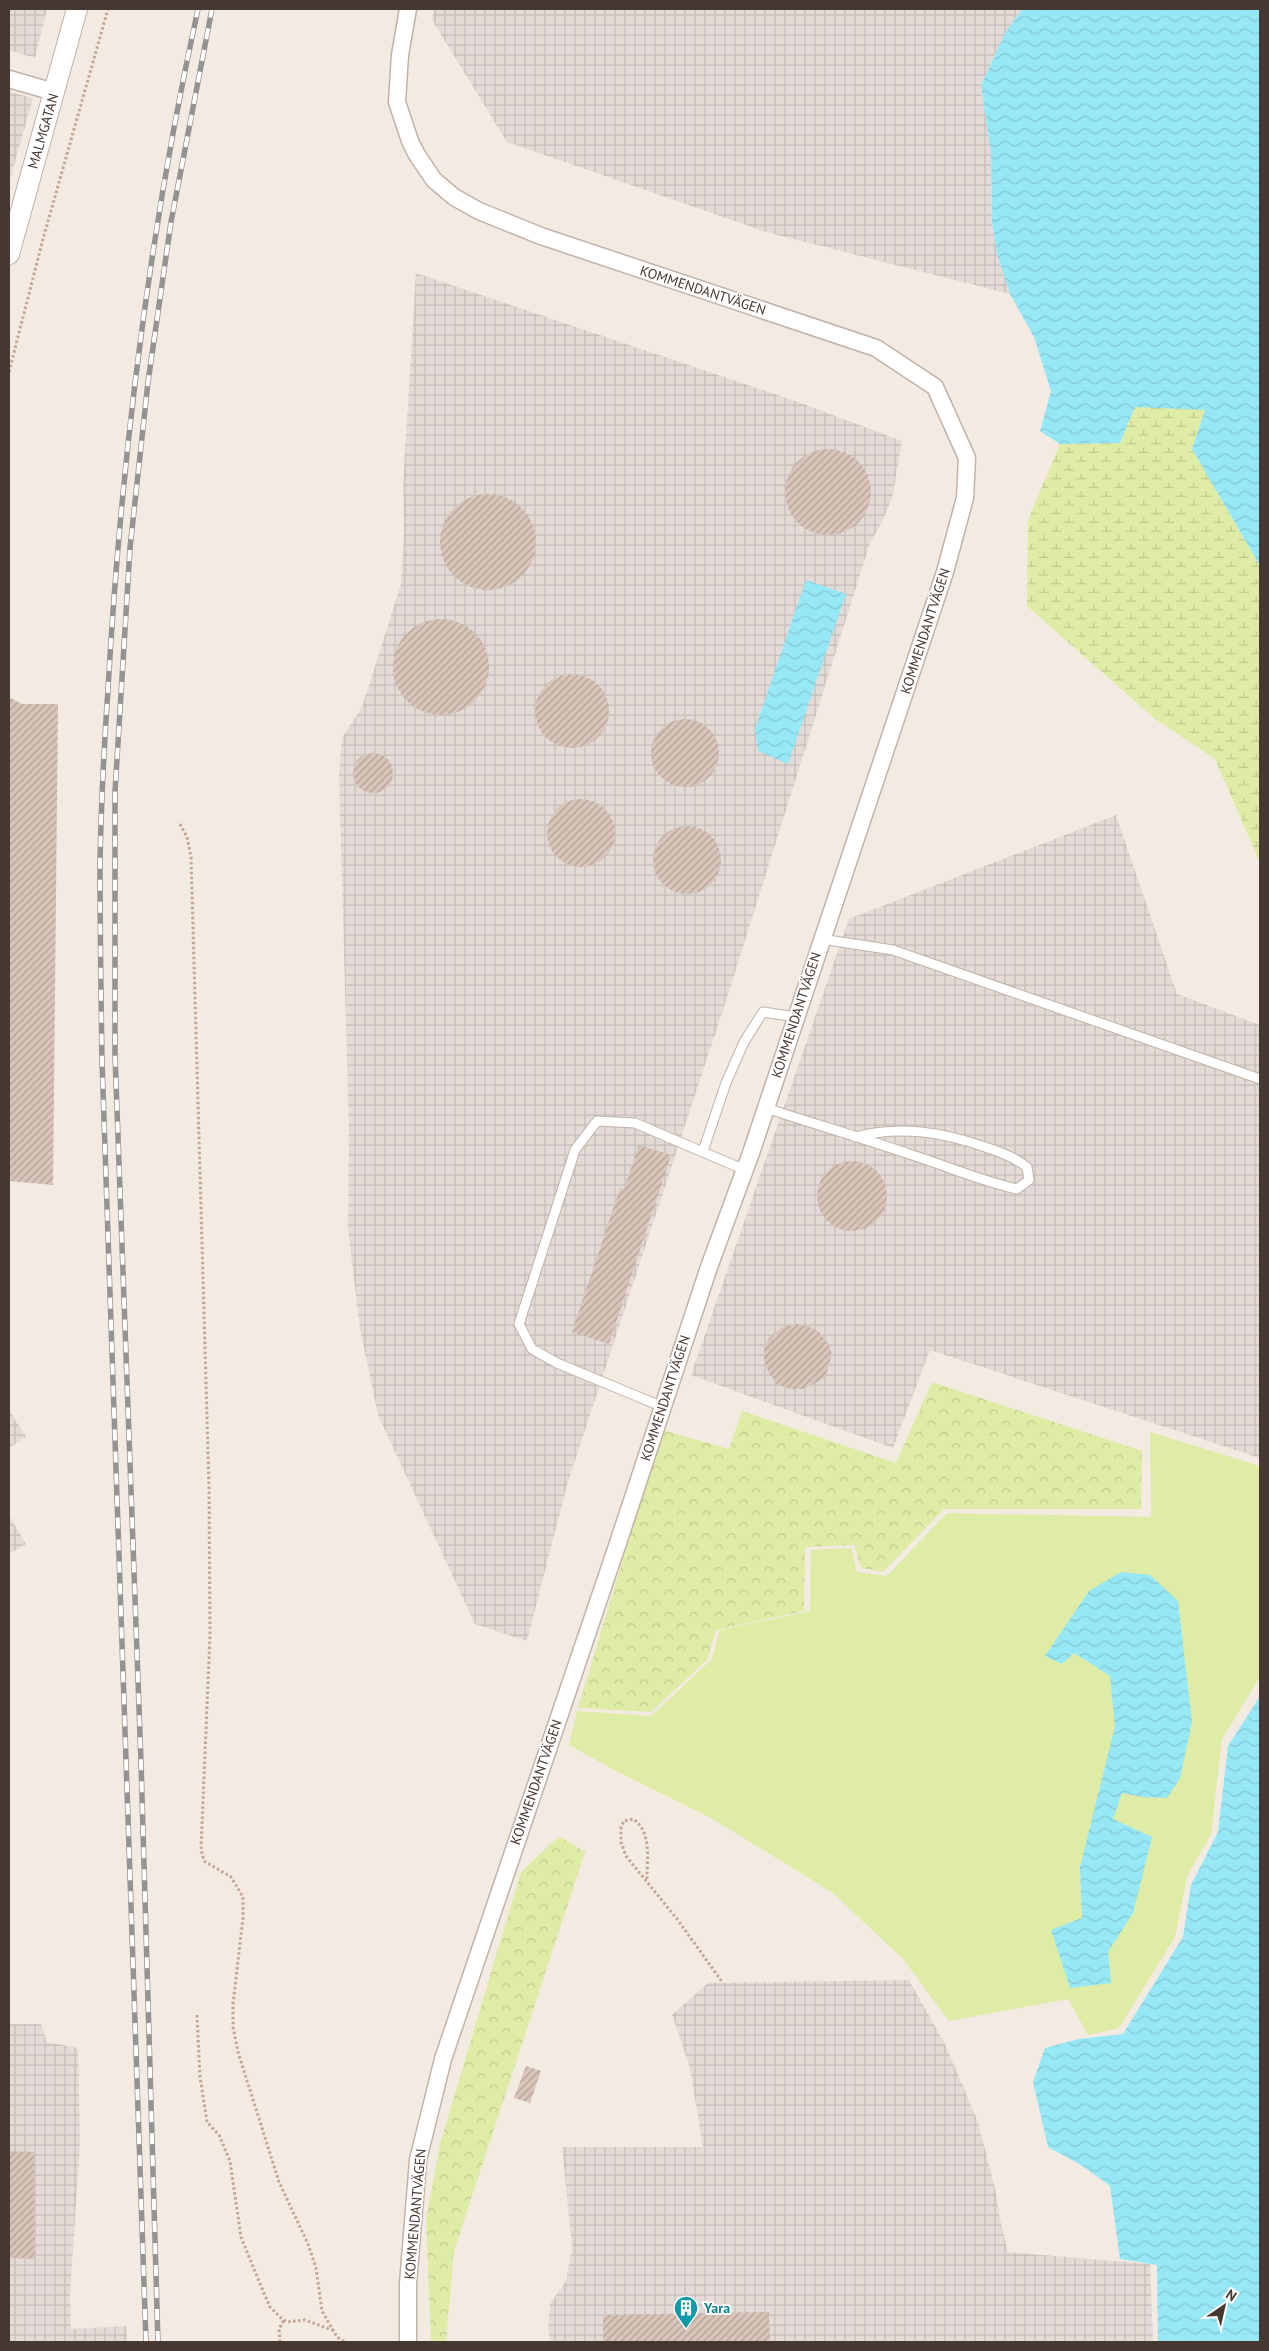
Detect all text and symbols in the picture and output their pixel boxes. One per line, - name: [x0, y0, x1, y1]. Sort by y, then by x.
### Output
- street label: MALMGATAN: [24, 91, 62, 171]
- street label: KOMMENDANTVÄGEN: [638, 261, 768, 319]
- street label: KOMMENDANTVÄGEN: [896, 566, 954, 696]
- street label: KOMMENDANTVÄGEN: [767, 950, 825, 1080]
- street label: KOMMENDANTVÄGEN: [636, 1333, 694, 1463]
- street label: KOMMENDANTVÄGEN: [506, 1717, 566, 1847]
- street label: KOMMENDANTVÄGEN: [400, 2148, 430, 2280]
- north arrow: [1199, 2281, 1249, 2331]
- text: N: [1222, 2285, 1240, 2305]
- building icon: Yara: [673, 2295, 699, 2329]
- place label: Yara: [703, 2299, 730, 2317]

